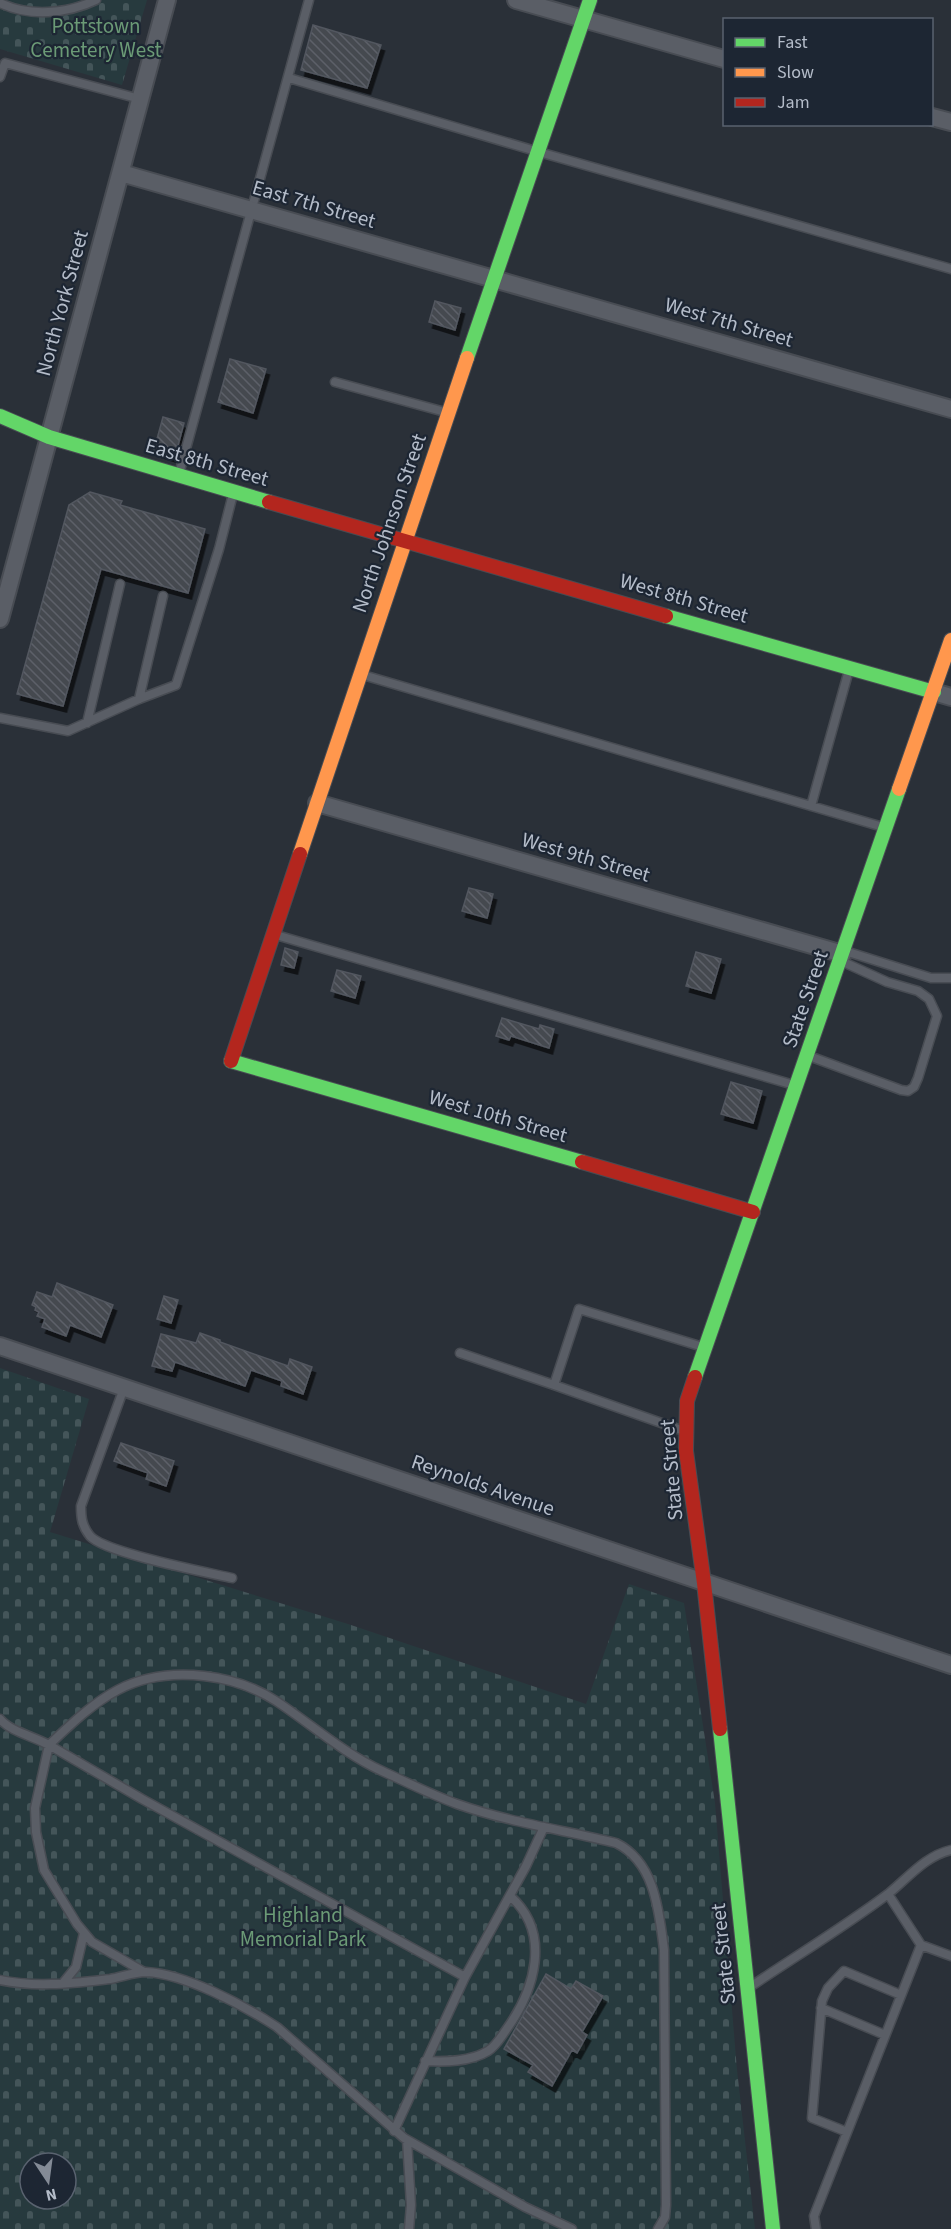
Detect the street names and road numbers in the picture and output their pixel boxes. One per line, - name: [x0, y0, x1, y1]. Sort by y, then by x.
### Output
- street label: East 7th Street: [249, 172, 379, 236]
- street label: North York Street: [28, 227, 96, 379]
- street label: West 7th Street: [661, 289, 797, 355]
- street label: North Johnson Street: [344, 429, 434, 617]
- street label: East 8th Street: [142, 430, 272, 494]
- street label: West 8th Street: [616, 565, 752, 631]
- street label: West 9th Street: [518, 824, 654, 890]
- street label: State Street: [774, 946, 836, 1052]
- street label: West 10th Street: [425, 1082, 571, 1150]
- street label: State Street: [652, 1418, 690, 1522]
- street label: Reynolds Avenue: [407, 1446, 559, 1524]
- street label: State Street: [703, 1902, 743, 2006]

